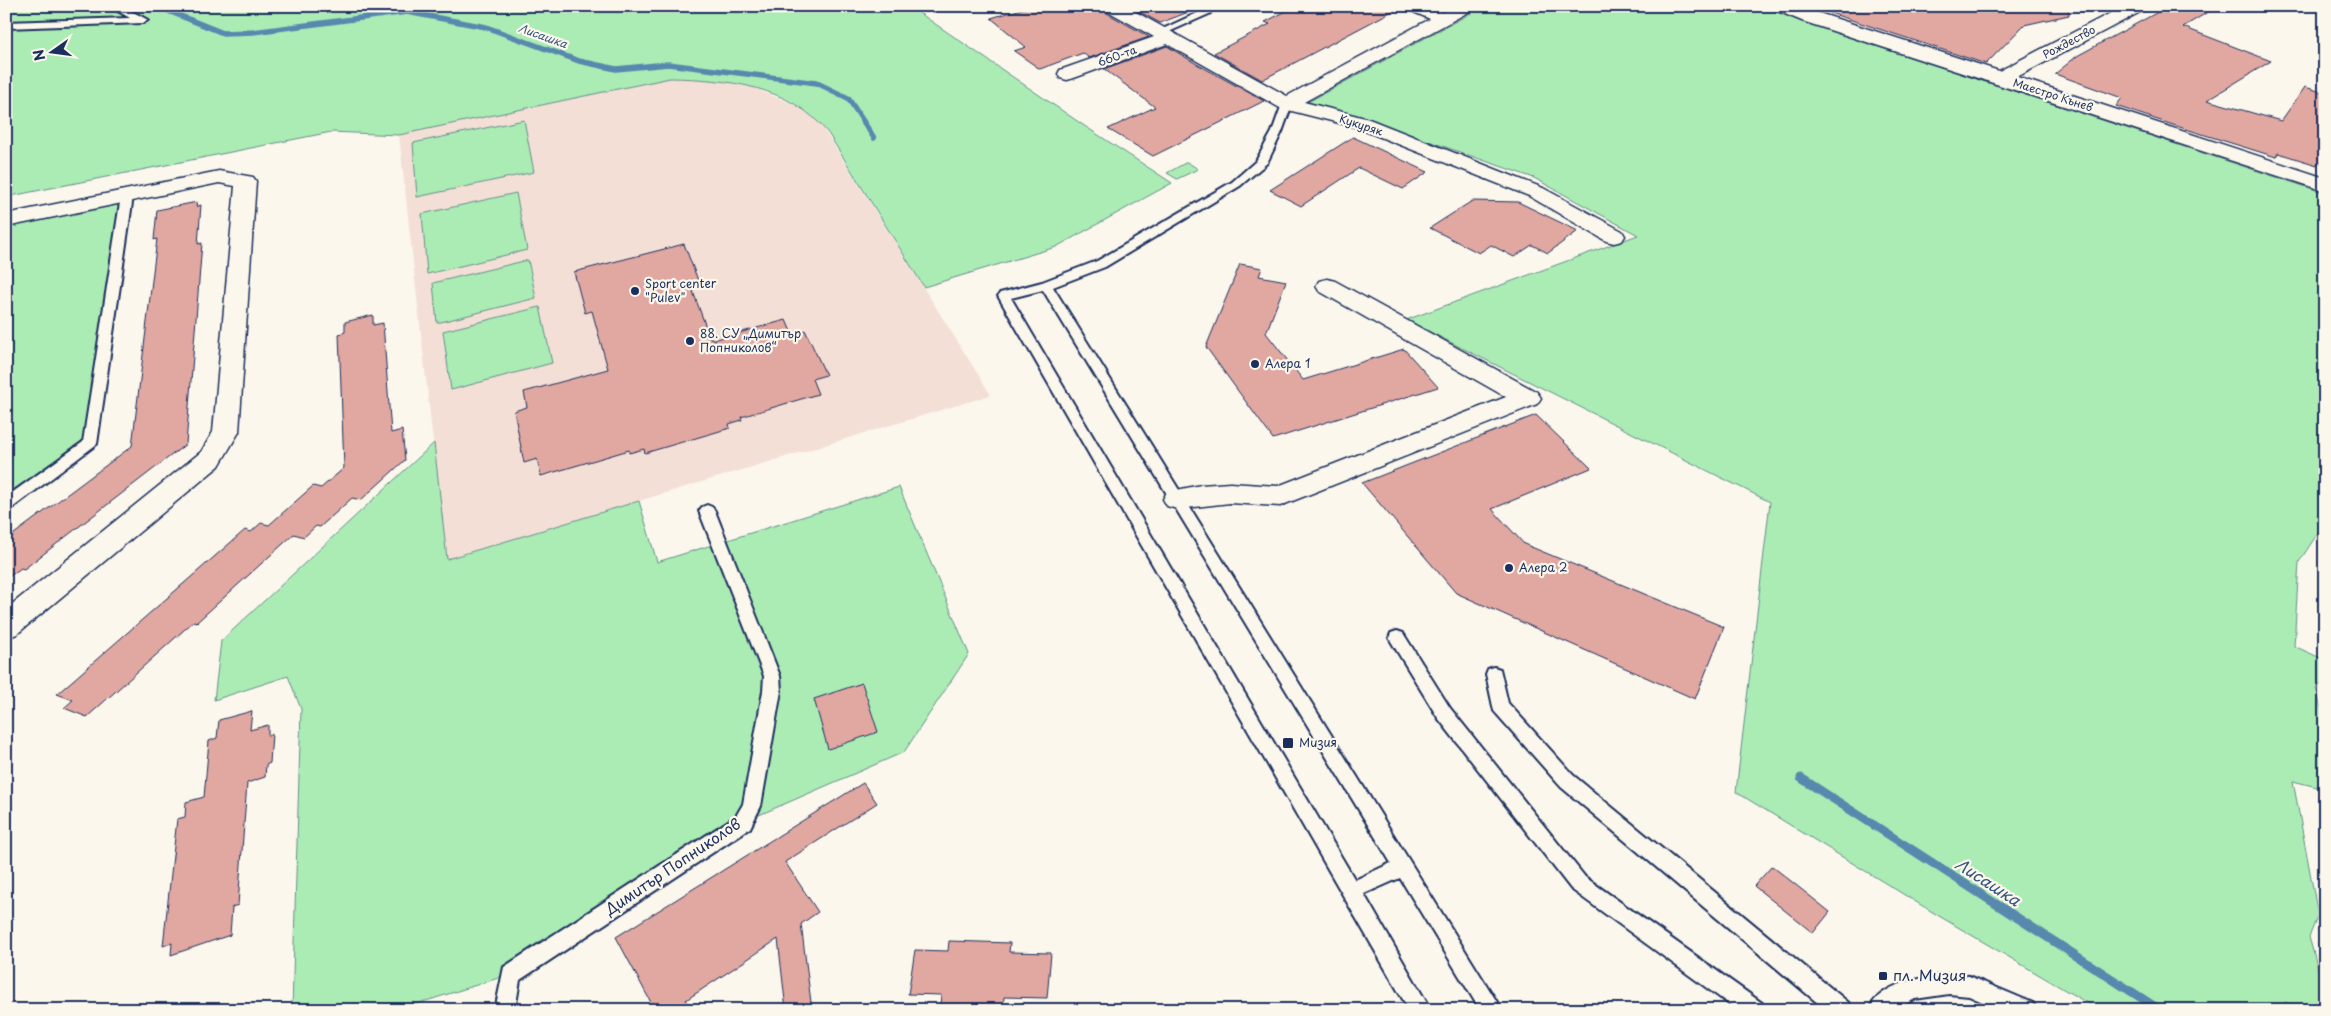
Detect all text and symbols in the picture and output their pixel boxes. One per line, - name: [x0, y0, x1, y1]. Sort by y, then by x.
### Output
- water label: Лисашка: [517, 19, 571, 52]
- street label: Рождество: [2039, 21, 2098, 63]
- north arrow: [28, 28, 78, 78]
- street label: 660-та: [1095, 41, 1139, 70]
- text: N: [27, 47, 50, 63]
- street label: Маестро Кънев: [2011, 74, 2095, 115]
- street label: Кукуряк: [1337, 110, 1386, 140]
- place label: Sport center "Pulev": [645, 274, 717, 306]
- marker: Sport center "Pulev": [629, 285, 641, 297]
- place label: 88. СУ „Димитър Попниколов“: [700, 324, 801, 356]
- marker: 88. СУ „Димитър Попниколов“: [684, 335, 696, 347]
- place label: Алера 1: [1265, 354, 1310, 372]
- marker: Алера 1: [1249, 358, 1261, 370]
- place label: Алера 2: [1519, 558, 1567, 576]
- marker: Алера 2: [1503, 562, 1515, 574]
- place label: Мизия: [1299, 733, 1337, 751]
- marker: Мизия: [1281, 736, 1295, 750]
- street label: Димитър Попниколов: [599, 811, 745, 920]
- water label: Лисашка: [1951, 851, 2027, 912]
- place label: пл. Мизия: [1893, 963, 1966, 986]
- marker: пл. Мизия: [1877, 970, 1889, 982]

